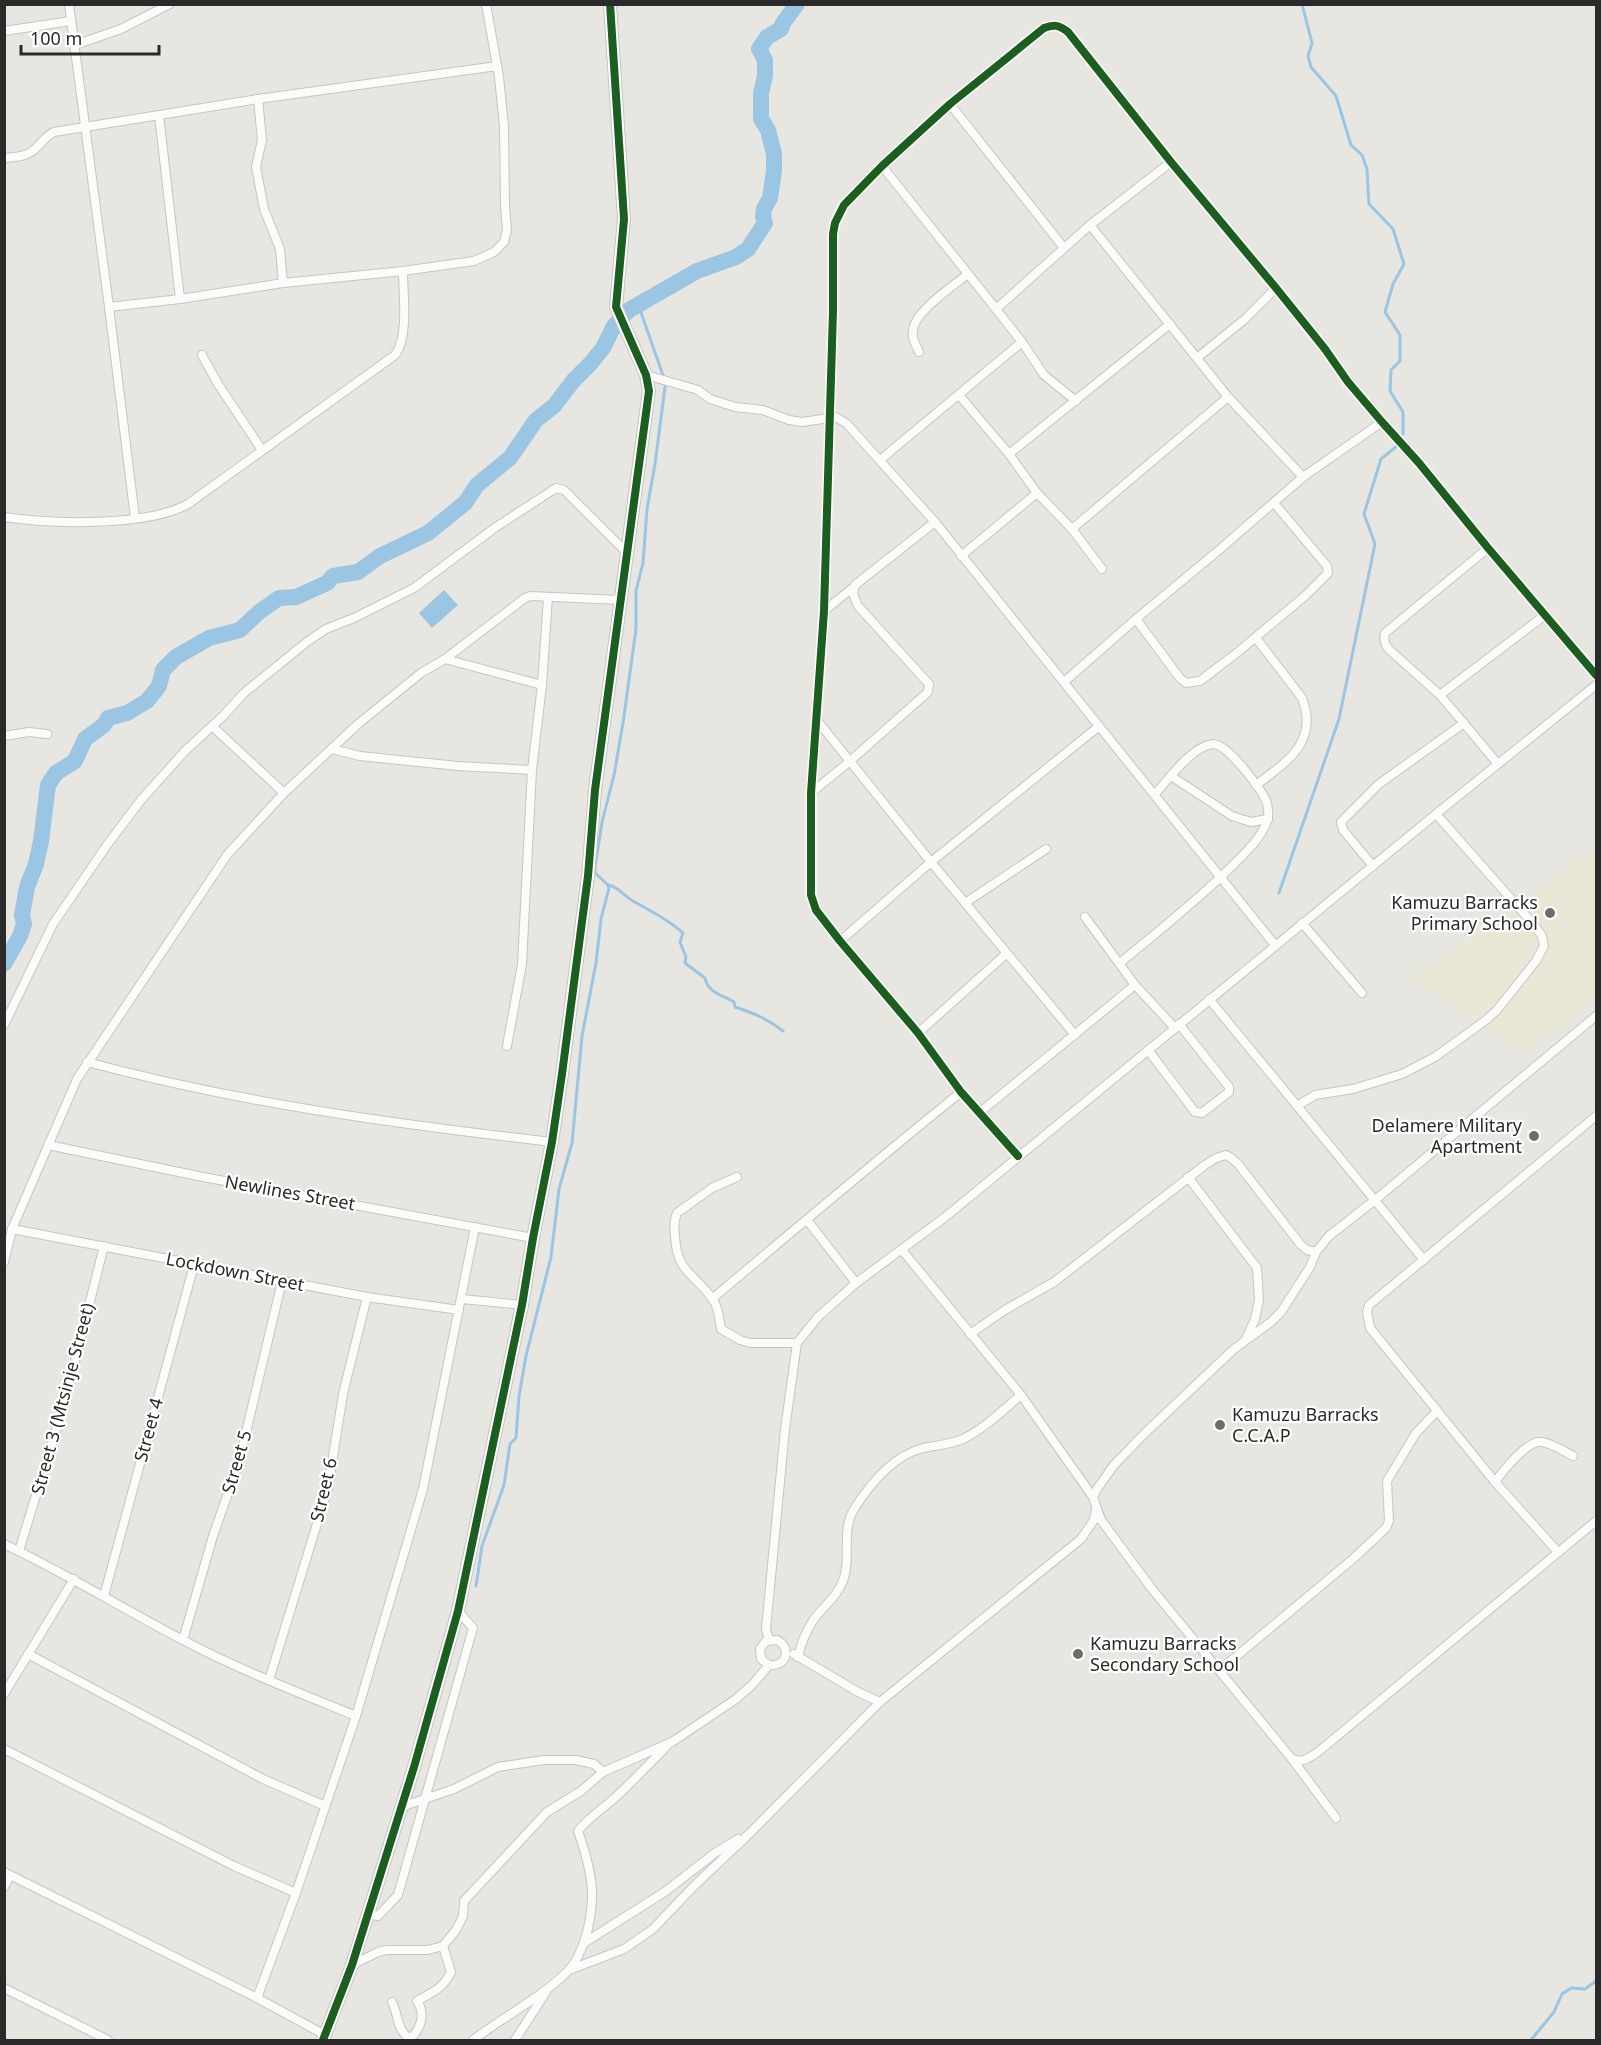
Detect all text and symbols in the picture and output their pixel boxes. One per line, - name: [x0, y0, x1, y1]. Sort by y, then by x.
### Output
- scale bar: [21, 18, 159, 56]
- text: 100 m: [30, 26, 82, 50]
- place label: Kamuzu Barracks Primary School: [1391, 890, 1538, 935]
- marker: Kamuzu Barracks Primary School: [1543, 906, 1557, 920]
- place label: Delamere Military Apartment: [1372, 1113, 1523, 1158]
- marker: Delamere Military Apartment: [1527, 1129, 1541, 1143]
- street label: Newlines Street: [223, 1169, 358, 1215]
- street label: Lockdown Street: [164, 1246, 307, 1296]
- street label: Street 3 (Mtsinje Street): [25, 1300, 99, 1497]
- street label: Street 4: [128, 1395, 168, 1464]
- place label: Kamuzu Barracks C.C.A.P: [1232, 1402, 1379, 1447]
- marker: Kamuzu Barracks C.C.A.P: [1213, 1418, 1227, 1432]
- street label: Street 5: [216, 1427, 257, 1496]
- street label: Street 6: [304, 1455, 342, 1524]
- place label: Kamuzu Barracks Secondary School: [1090, 1631, 1239, 1676]
- marker: Kamuzu Barracks Secondary School: [1071, 1647, 1085, 1661]

